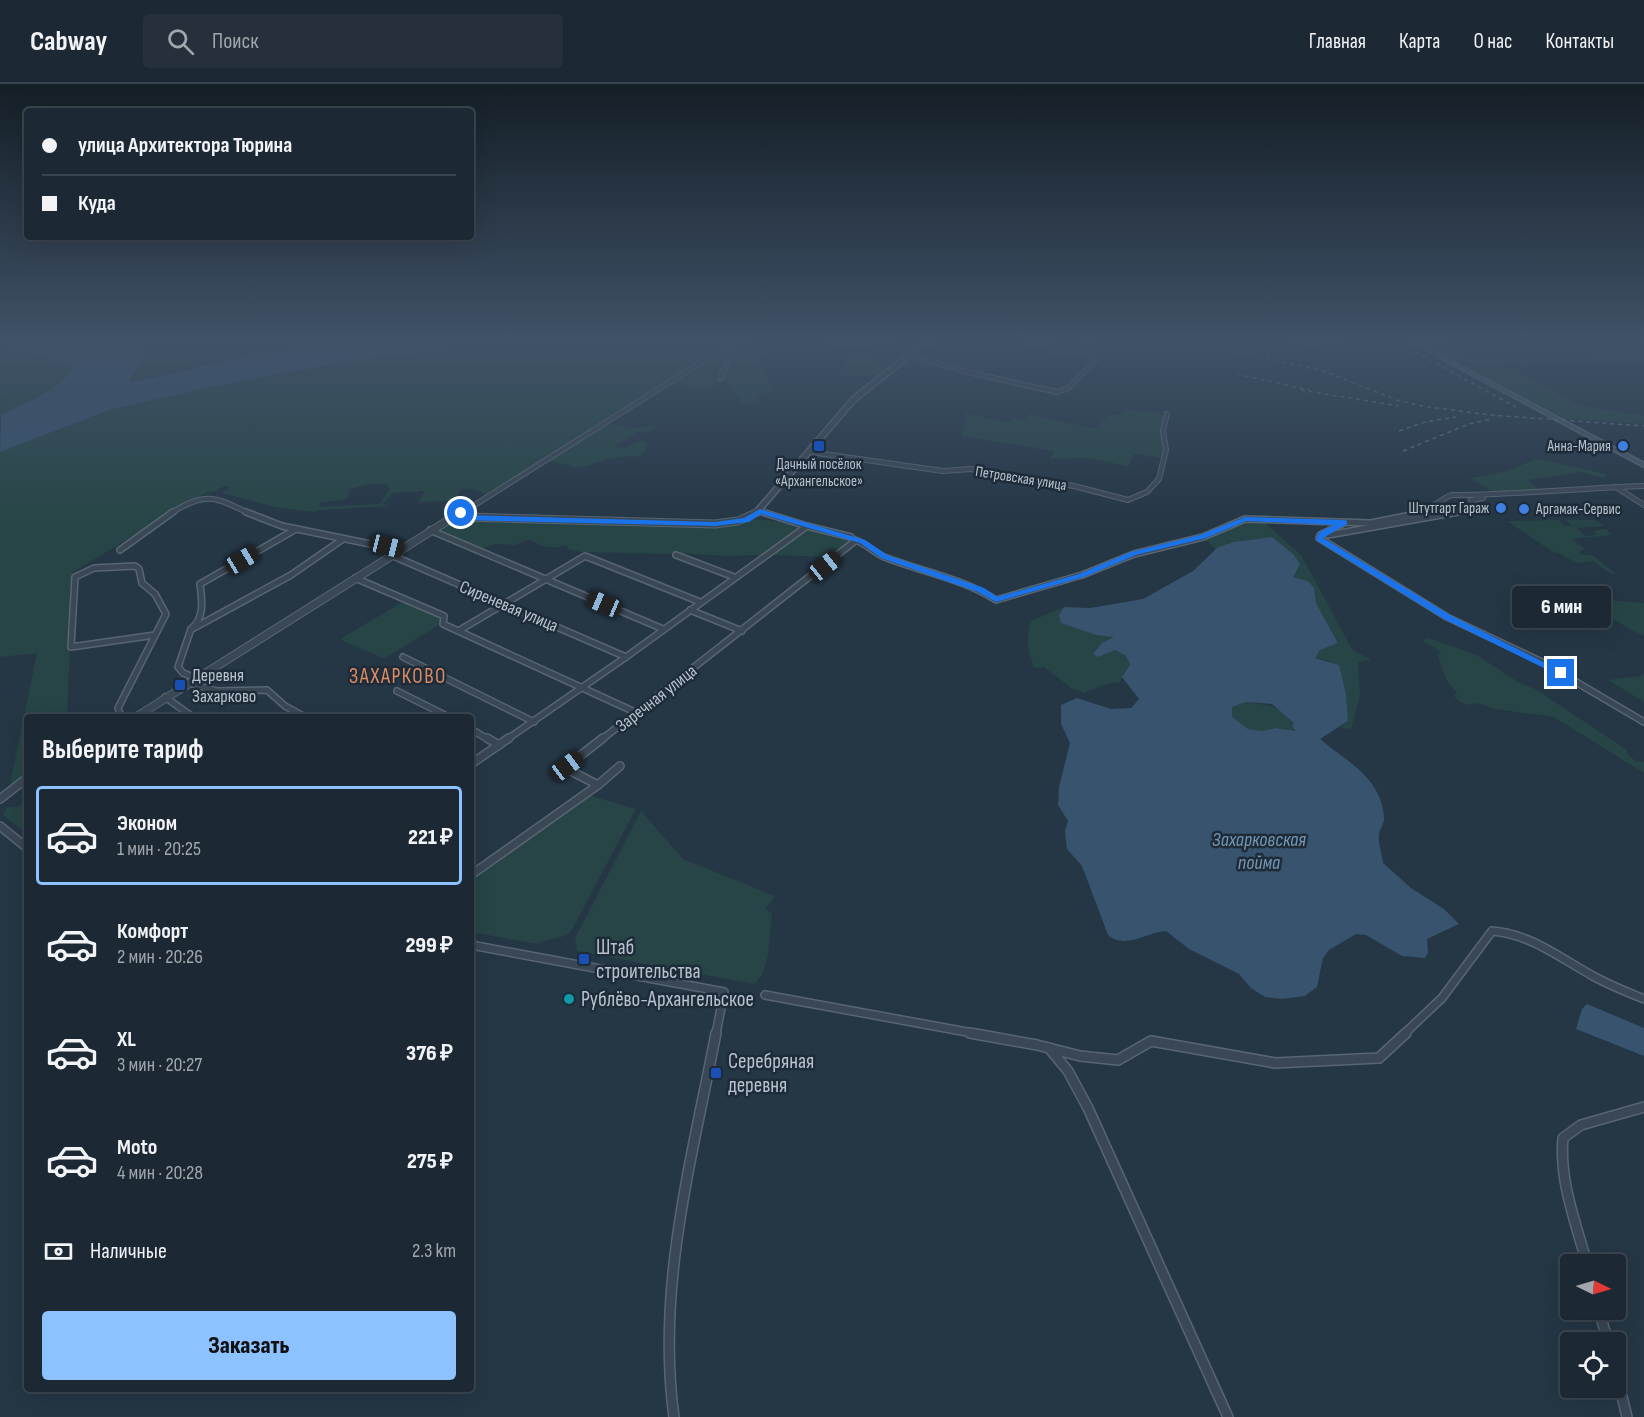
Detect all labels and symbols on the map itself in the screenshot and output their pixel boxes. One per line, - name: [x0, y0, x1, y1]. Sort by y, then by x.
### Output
- place label: Анна-Мария: [1546, 437, 1611, 456]
- marker: Дачный посёлок «Архангельское»: [812, 439, 826, 453]
- marker: Анна-Мария: [1616, 439, 1630, 453]
- place label: Дачный посёлок «Архангельское»: [775, 455, 863, 491]
- street label: Петровская улица: [974, 462, 1068, 495]
- route start: [447, 499, 474, 526]
- place label: Штутгарт Гараж: [1409, 499, 1489, 518]
- place label: Аргамак-Сервис: [1535, 500, 1621, 519]
- marker: Штутгарт Гараж: [1494, 501, 1508, 515]
- marker: Аргамак-Сервис: [1517, 502, 1531, 516]
- car: [367, 533, 407, 559]
- car: [222, 543, 262, 577]
- car: [805, 548, 845, 584]
- street label: Сиреневая улица: [456, 576, 561, 637]
- callout: 6 мин: [1512, 586, 1610, 628]
- car: [584, 589, 624, 619]
- route end: [1547, 659, 1574, 686]
- street label: Заречная улица: [612, 660, 701, 736]
- district label: ЗАХАРКОВО: [349, 664, 447, 689]
- place label: Деревня Захарково: [192, 665, 256, 707]
- marker: Деревня Захарково: [173, 678, 187, 692]
- car: [547, 748, 587, 784]
- water label: Захарковская пойма: [1212, 828, 1306, 875]
- place label: Штаб строительства: [596, 935, 701, 984]
- marker: Штаб строительства: [577, 952, 591, 966]
- place label: Рублёво-Архангельское: [581, 987, 754, 1012]
- marker: Рублёво-Архангельское: [562, 992, 576, 1006]
- place label: Серебряная деревня: [728, 1049, 814, 1098]
- marker: Серебряная деревня: [709, 1066, 723, 1080]
- north arrow: [1560, 1254, 1626, 1320]

